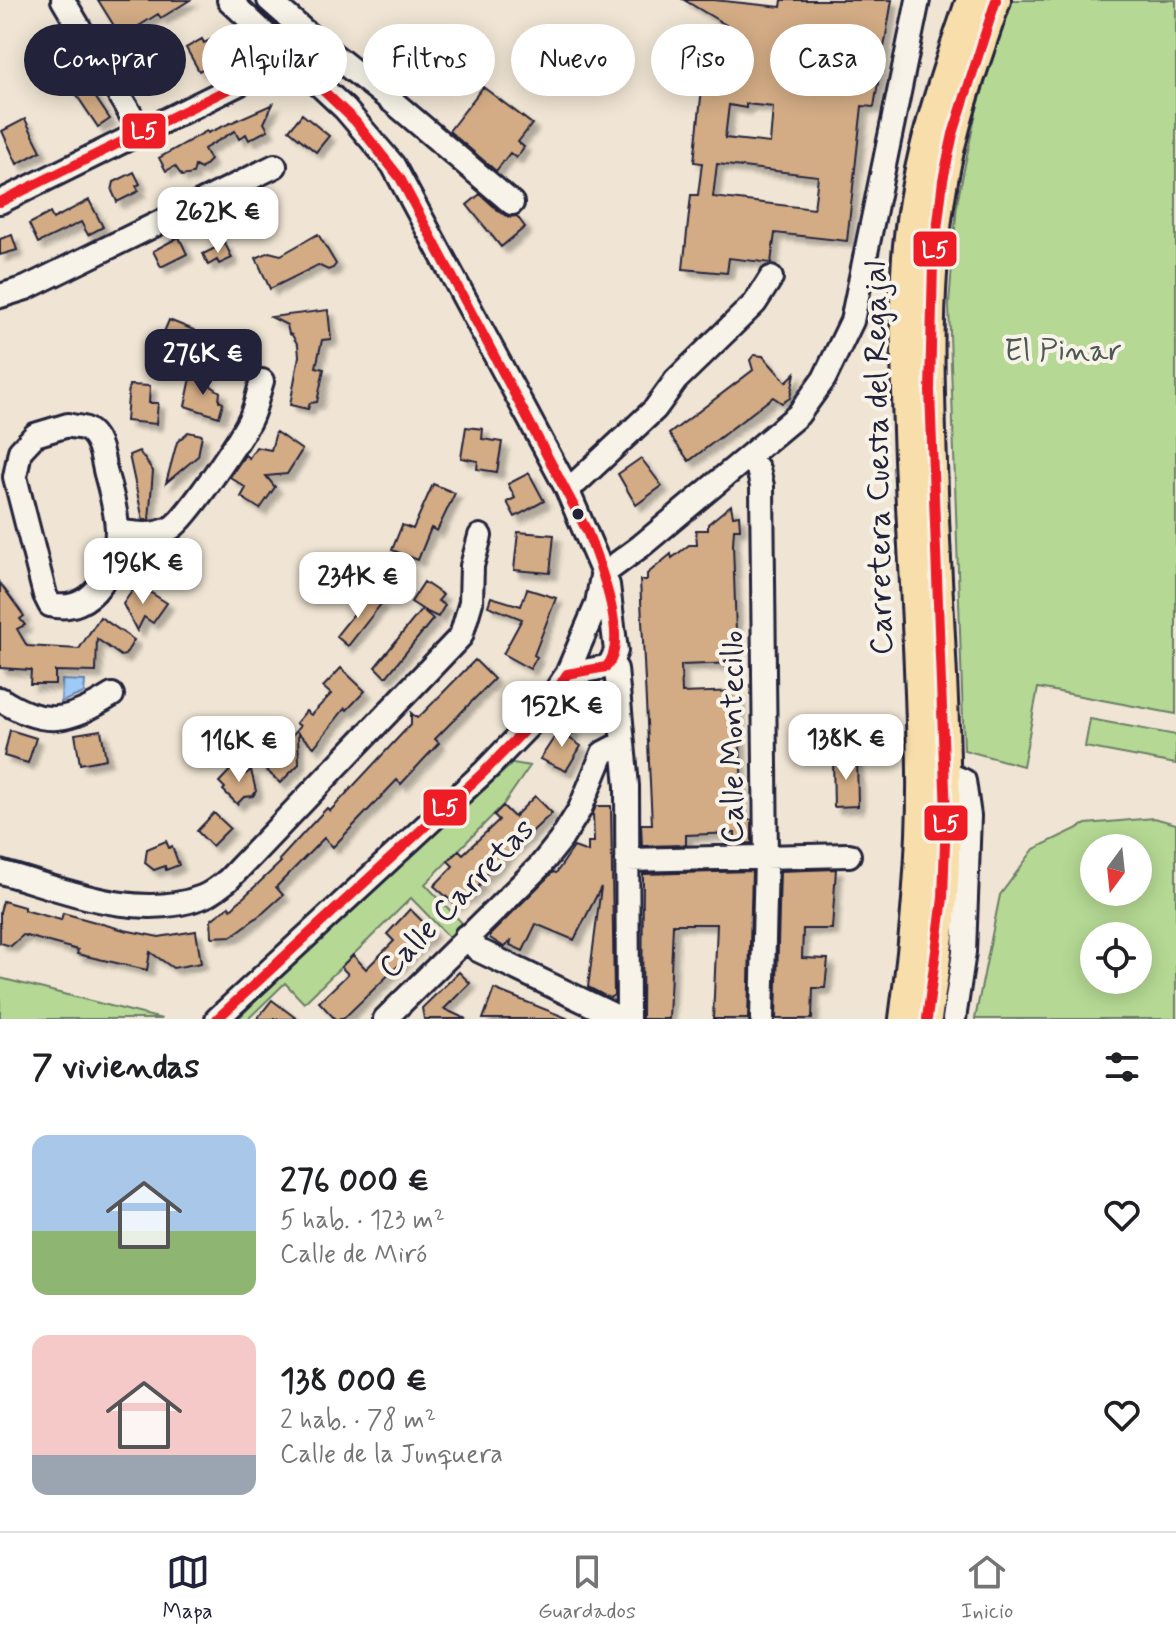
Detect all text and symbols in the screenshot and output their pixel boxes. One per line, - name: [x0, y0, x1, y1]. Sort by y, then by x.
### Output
- chip: Comprar: [24, 24, 186, 96]
- chip: Alquilar: [202, 24, 347, 96]
- chip: Filtros: [363, 24, 495, 96]
- chip: Nuevo: [511, 24, 635, 96]
- chip: Piso: [651, 24, 754, 96]
- chip: Casa: [770, 24, 886, 96]
- line badge: L5: [121, 112, 167, 150]
- text: L5: [131, 118, 157, 146]
- pin: 262K €: [153, 187, 283, 255]
- text: 262K €: [175, 196, 261, 230]
- line badge: L5: [912, 230, 958, 268]
- text: L5: [922, 237, 948, 265]
- street label: Carretera Cuesta del Regajal: [855, 261, 903, 655]
- pin: 276K €: [138, 329, 268, 397]
- park label: El Pinar: [1004, 330, 1122, 372]
- text: 276K €: [163, 338, 243, 372]
- unlabelled marker: [570, 506, 586, 522]
- pin: 196K €: [78, 538, 208, 606]
- text: 196K €: [102, 547, 184, 581]
- pin: 234K €: [293, 552, 423, 620]
- text: 234K €: [317, 561, 399, 595]
- street label: Calle Montecillo: [712, 630, 754, 844]
- pin: 152K €: [497, 681, 627, 749]
- text: 152K €: [520, 690, 604, 724]
- pin: 138K €: [781, 714, 911, 782]
- pin: 116K €: [174, 716, 304, 784]
- text: 138K €: [806, 723, 886, 757]
- text: 116K €: [200, 725, 278, 759]
- line badge: L5: [422, 788, 468, 827]
- text: L5: [432, 795, 458, 823]
- line badge: L5: [923, 804, 969, 842]
- street label: Calle Carretas: [370, 810, 544, 988]
- text: L5: [933, 811, 959, 839]
- north arrow: [1080, 834, 1152, 906]
- map controls: [1080, 834, 1152, 994]
- button: locate: [1080, 922, 1152, 994]
- text: 7 viviendas: [32, 1045, 200, 1090]
- icon: filters: [1100, 1045, 1144, 1089]
- text: 276 000 €: [280, 1159, 429, 1204]
- icon: home: [96, 1167, 192, 1263]
- icon: heart: [1100, 1193, 1144, 1237]
- text: 5 hab. · 123 m²: [280, 1204, 445, 1238]
- text: Calle de Miró: [280, 1238, 427, 1272]
- text: 138 000 €: [280, 1359, 428, 1404]
- icon: home: [96, 1367, 192, 1463]
- icon: heart: [1100, 1393, 1144, 1437]
- text: 2 hab. · 78 m²: [280, 1404, 436, 1438]
- text: Calle de la Junquera: [280, 1438, 503, 1472]
- tab: Mapa: [163, 1550, 213, 1626]
- tab: Guardados: [538, 1550, 636, 1626]
- tab: Inicio: [961, 1550, 1013, 1626]

